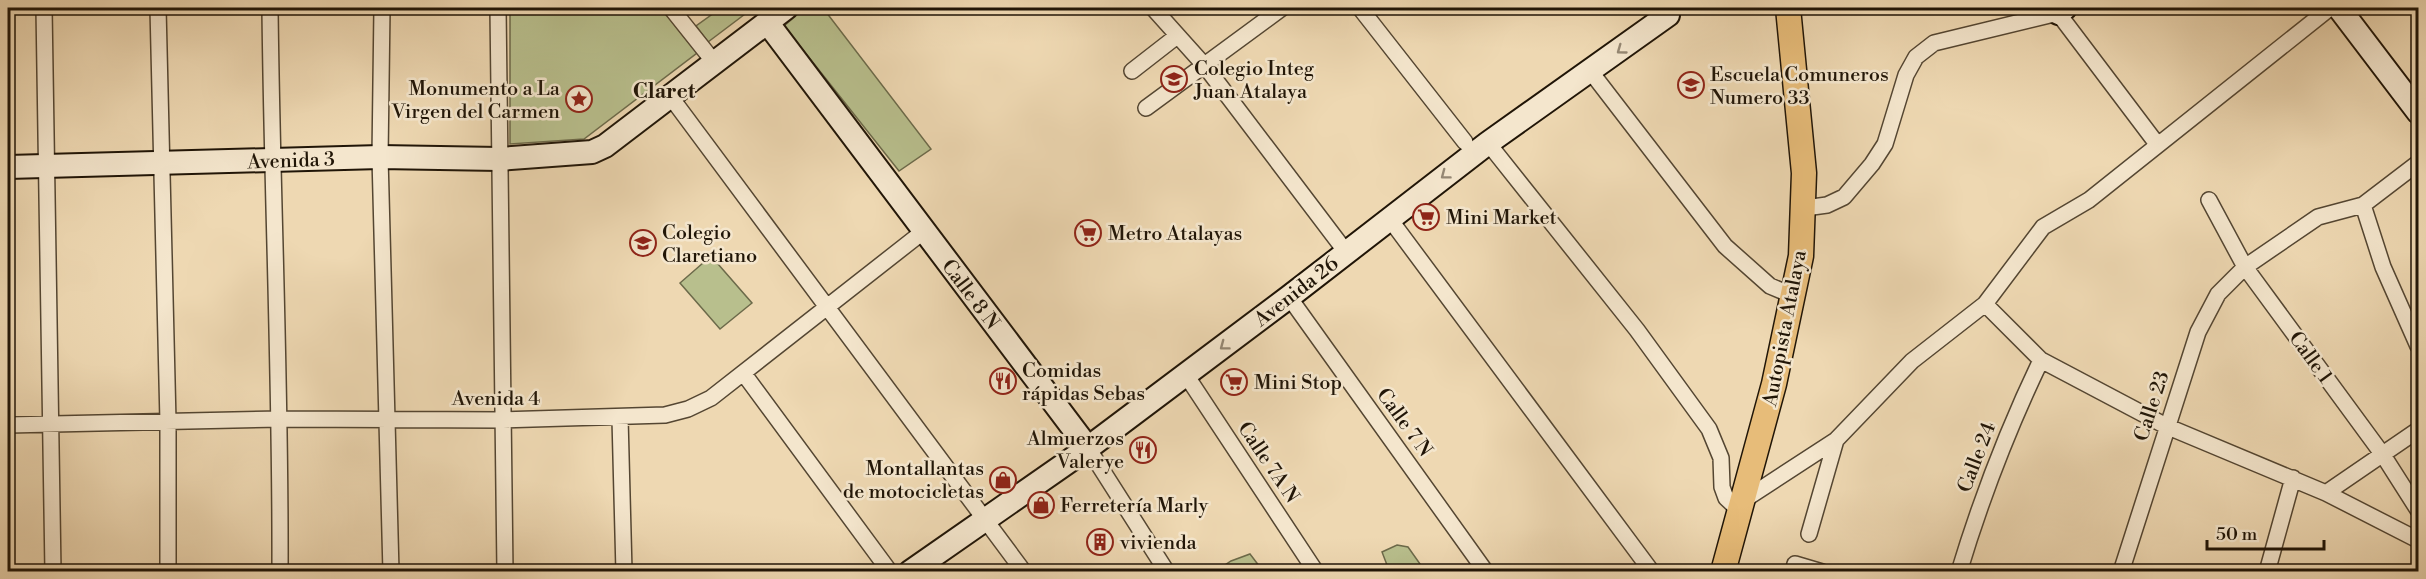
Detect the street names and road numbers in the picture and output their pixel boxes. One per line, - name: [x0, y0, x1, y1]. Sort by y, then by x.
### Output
- street label: Avenida 3: [246, 147, 335, 176]
- street label: Autopista Atalaya: [1758, 247, 1813, 410]
- street label: Avenida 26: [1249, 252, 1344, 333]
- street label: Calle 8 N: [935, 255, 1004, 335]
- street label: Calle 1: [2282, 327, 2337, 389]
- street label: Calle 23: [2129, 368, 2175, 445]
- street label: Calle 7 N: [1370, 384, 1437, 462]
- street label: Avenida 4: [451, 387, 540, 412]
- street label: Calle 7A N: [1231, 417, 1304, 508]
- street label: Calle 24: [1953, 419, 2002, 496]

